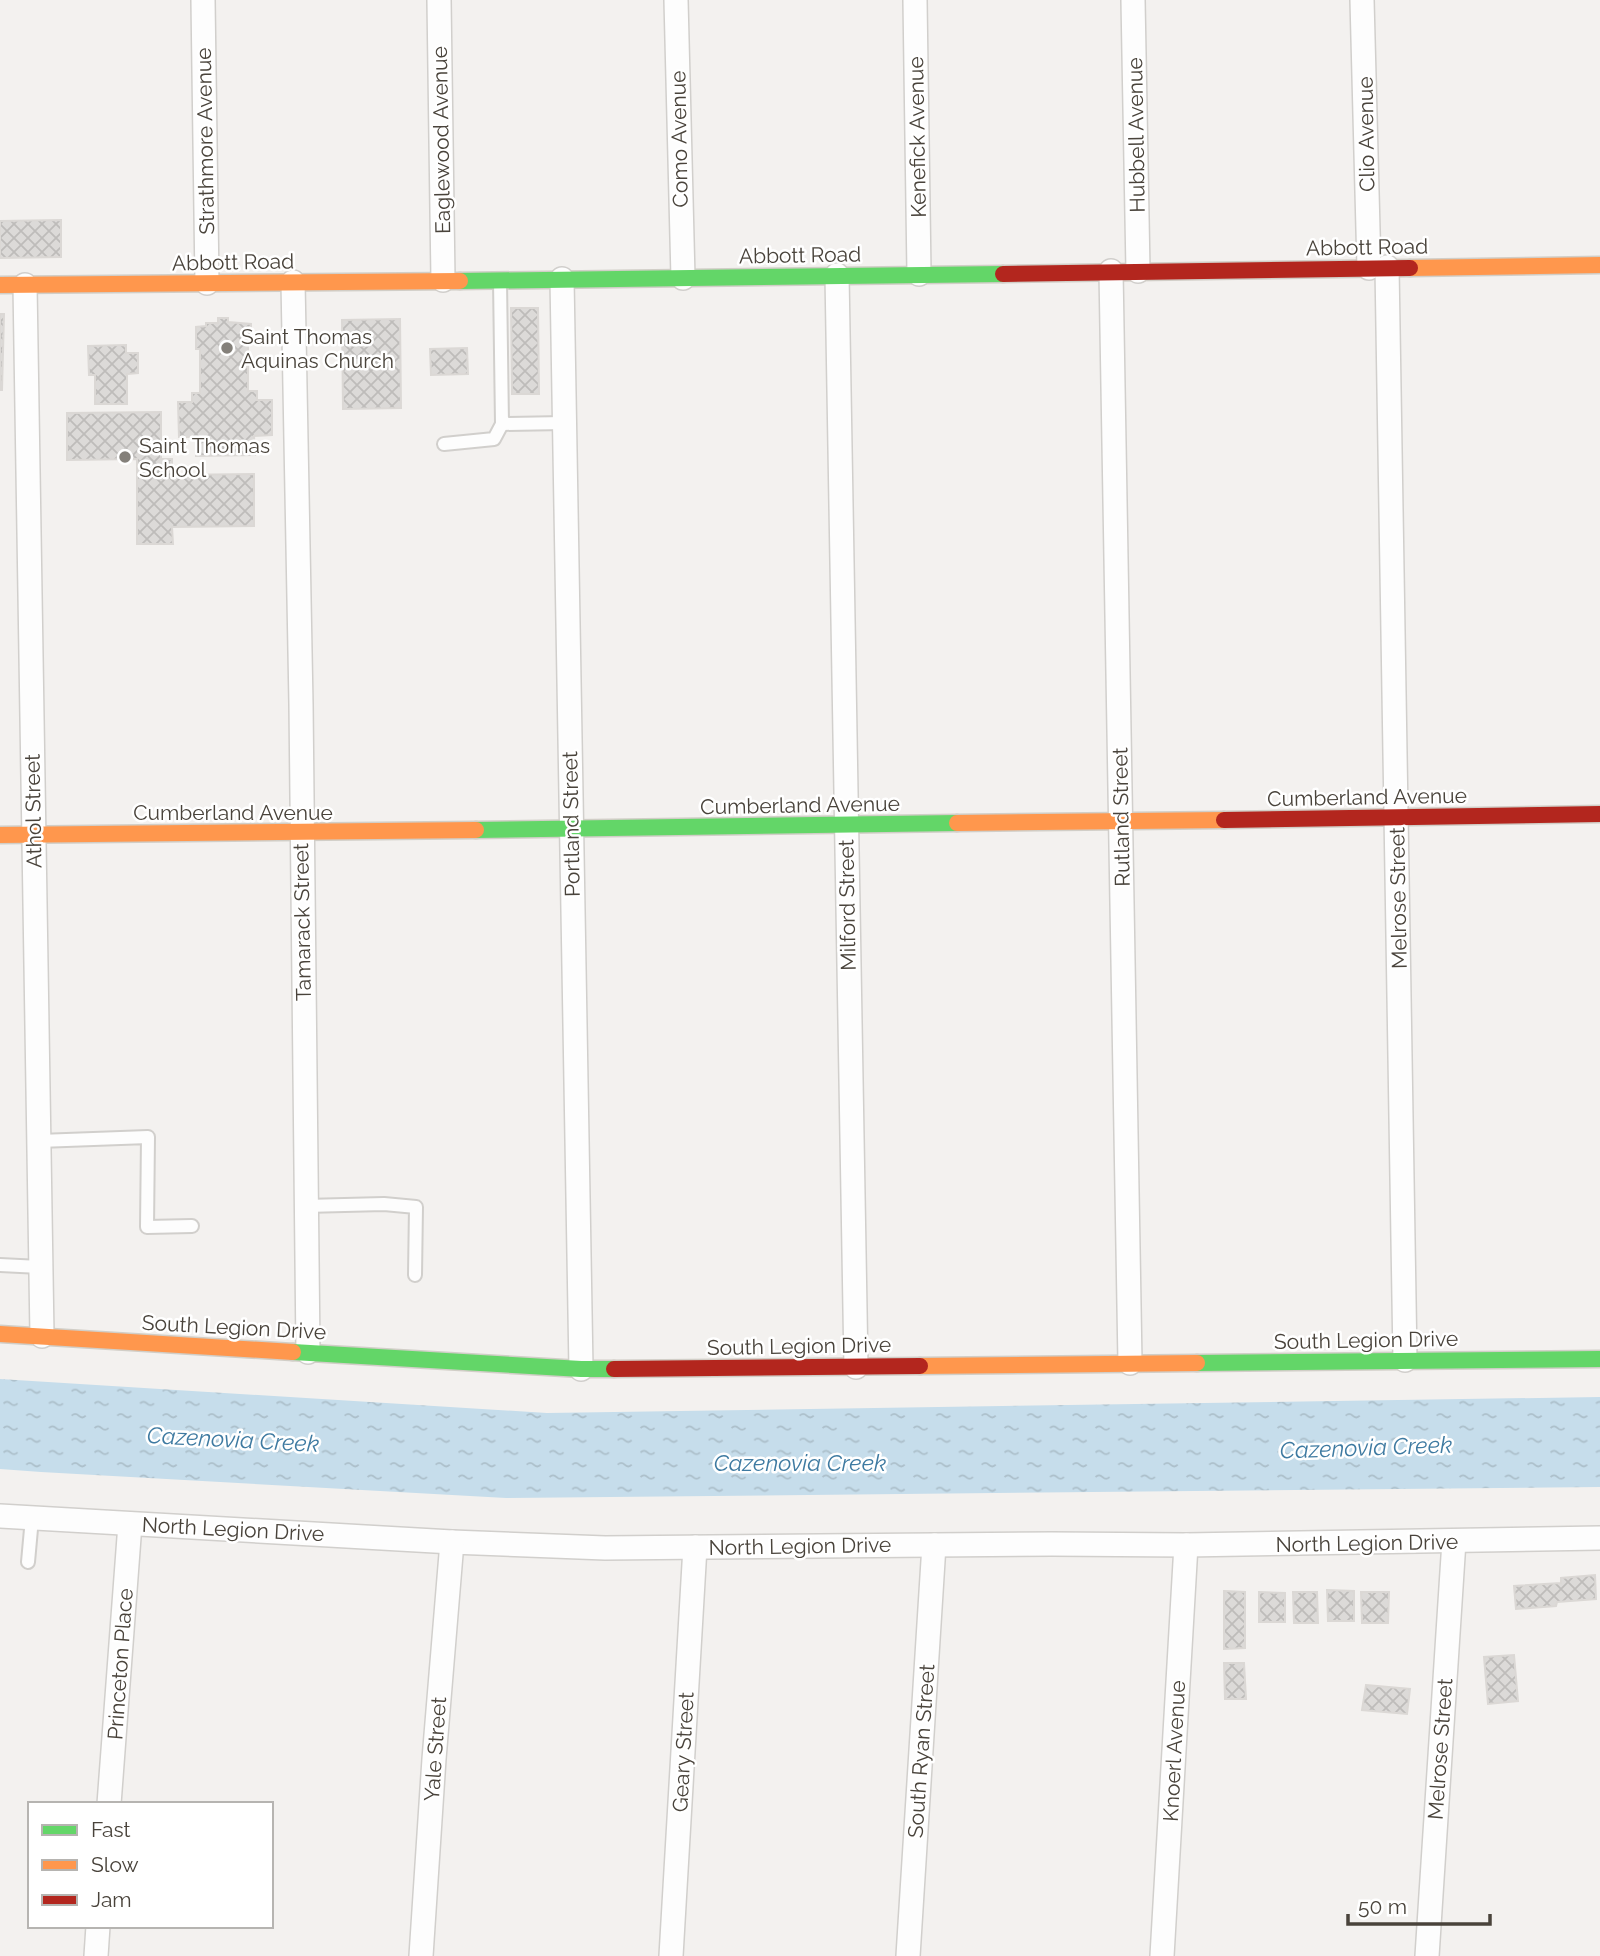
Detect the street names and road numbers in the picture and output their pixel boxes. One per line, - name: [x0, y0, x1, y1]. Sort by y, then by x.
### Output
- street label: Eaglewood Avenue: [427, 46, 455, 234]
- street label: Strathmore Avenue: [191, 47, 219, 235]
- street label: Kenefick Avenue: [903, 56, 931, 218]
- street label: Hubbell Avenue: [1122, 57, 1150, 213]
- street label: Como Avenue: [665, 70, 693, 208]
- street label: Clio Avenue: [1352, 76, 1380, 192]
- street label: Abbott Road: [1306, 233, 1428, 261]
- street label: Abbott Road: [739, 241, 861, 269]
- street label: Abbott Road: [172, 248, 294, 276]
- street label: Rutland Street: [1107, 747, 1135, 887]
- street label: Portland Street: [557, 751, 585, 897]
- street label: Athol Street: [20, 754, 46, 868]
- street label: Cumberland Avenue: [1267, 783, 1467, 811]
- street label: Cumberland Avenue: [700, 791, 900, 819]
- street label: Cumberland Avenue: [133, 800, 333, 825]
- street label: Melrose Street: [1384, 827, 1412, 969]
- street label: Milford Street: [833, 839, 861, 971]
- street label: Tamarack Street: [288, 843, 316, 1001]
- street label: South Legion Drive: [141, 1310, 327, 1344]
- street label: South Legion Drive: [1274, 1326, 1458, 1354]
- street label: South Legion Drive: [707, 1332, 891, 1360]
- street label: North Legion Drive: [141, 1512, 325, 1546]
- street label: North Legion Drive: [1275, 1529, 1459, 1557]
- street label: North Legion Drive: [708, 1532, 892, 1560]
- street label: Princeton Place: [102, 1587, 138, 1741]
- street label: South Ryan Street: [902, 1663, 940, 1839]
- street label: Melrose Street: [1423, 1677, 1457, 1821]
- street label: Knoerl Avenue: [1158, 1680, 1190, 1822]
- street label: Geary Street: [667, 1691, 699, 1813]
- street label: Yale Street: [419, 1696, 451, 1802]

